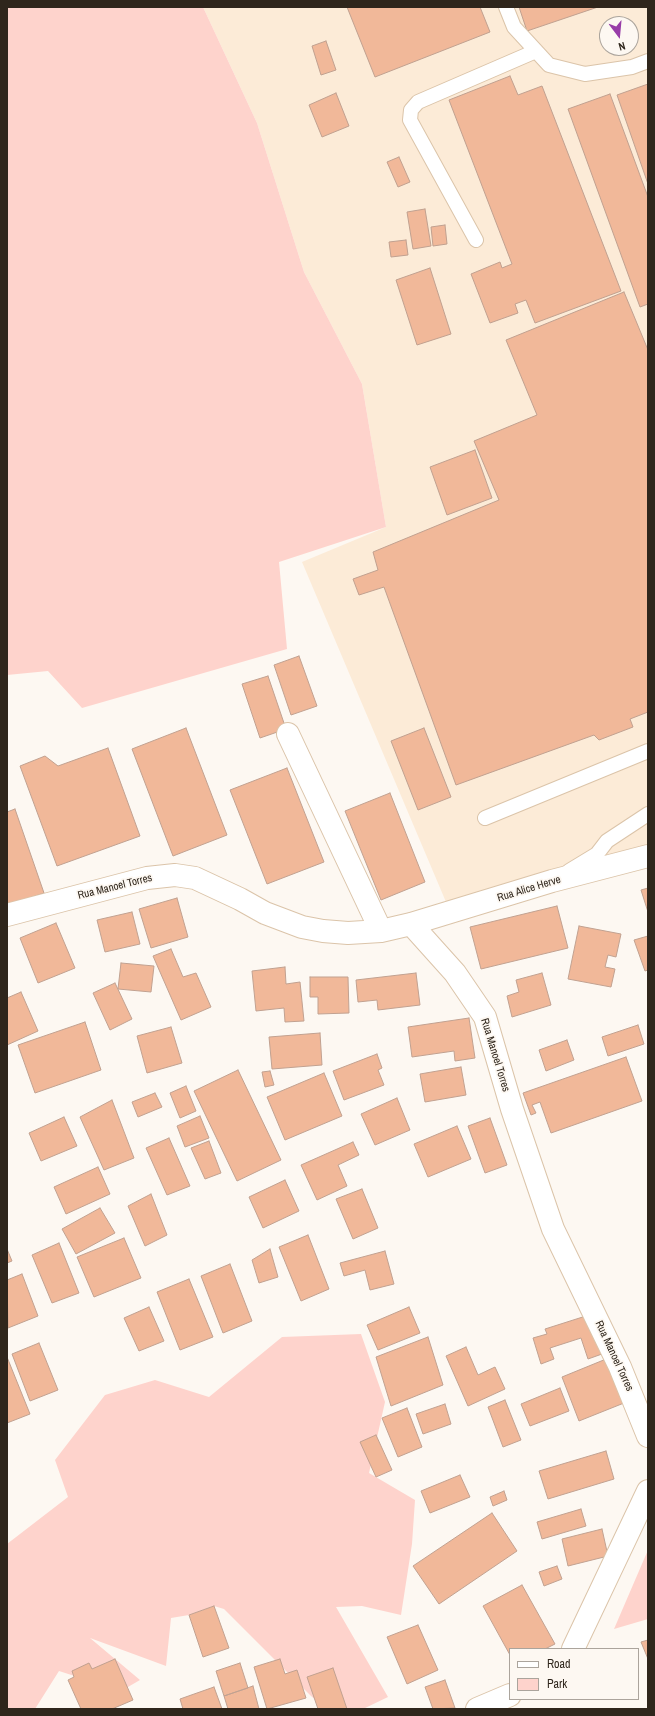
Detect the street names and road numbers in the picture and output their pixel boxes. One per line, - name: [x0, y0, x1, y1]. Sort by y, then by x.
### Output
- street label: Rua Manoel Torres: [76, 871, 154, 903]
- street label: Rua Alice Herve: [496, 873, 562, 905]
- street label: Rua Manoel Torres: [478, 1017, 512, 1093]
- street label: Rua Manoel Torres: [592, 1319, 636, 1393]

